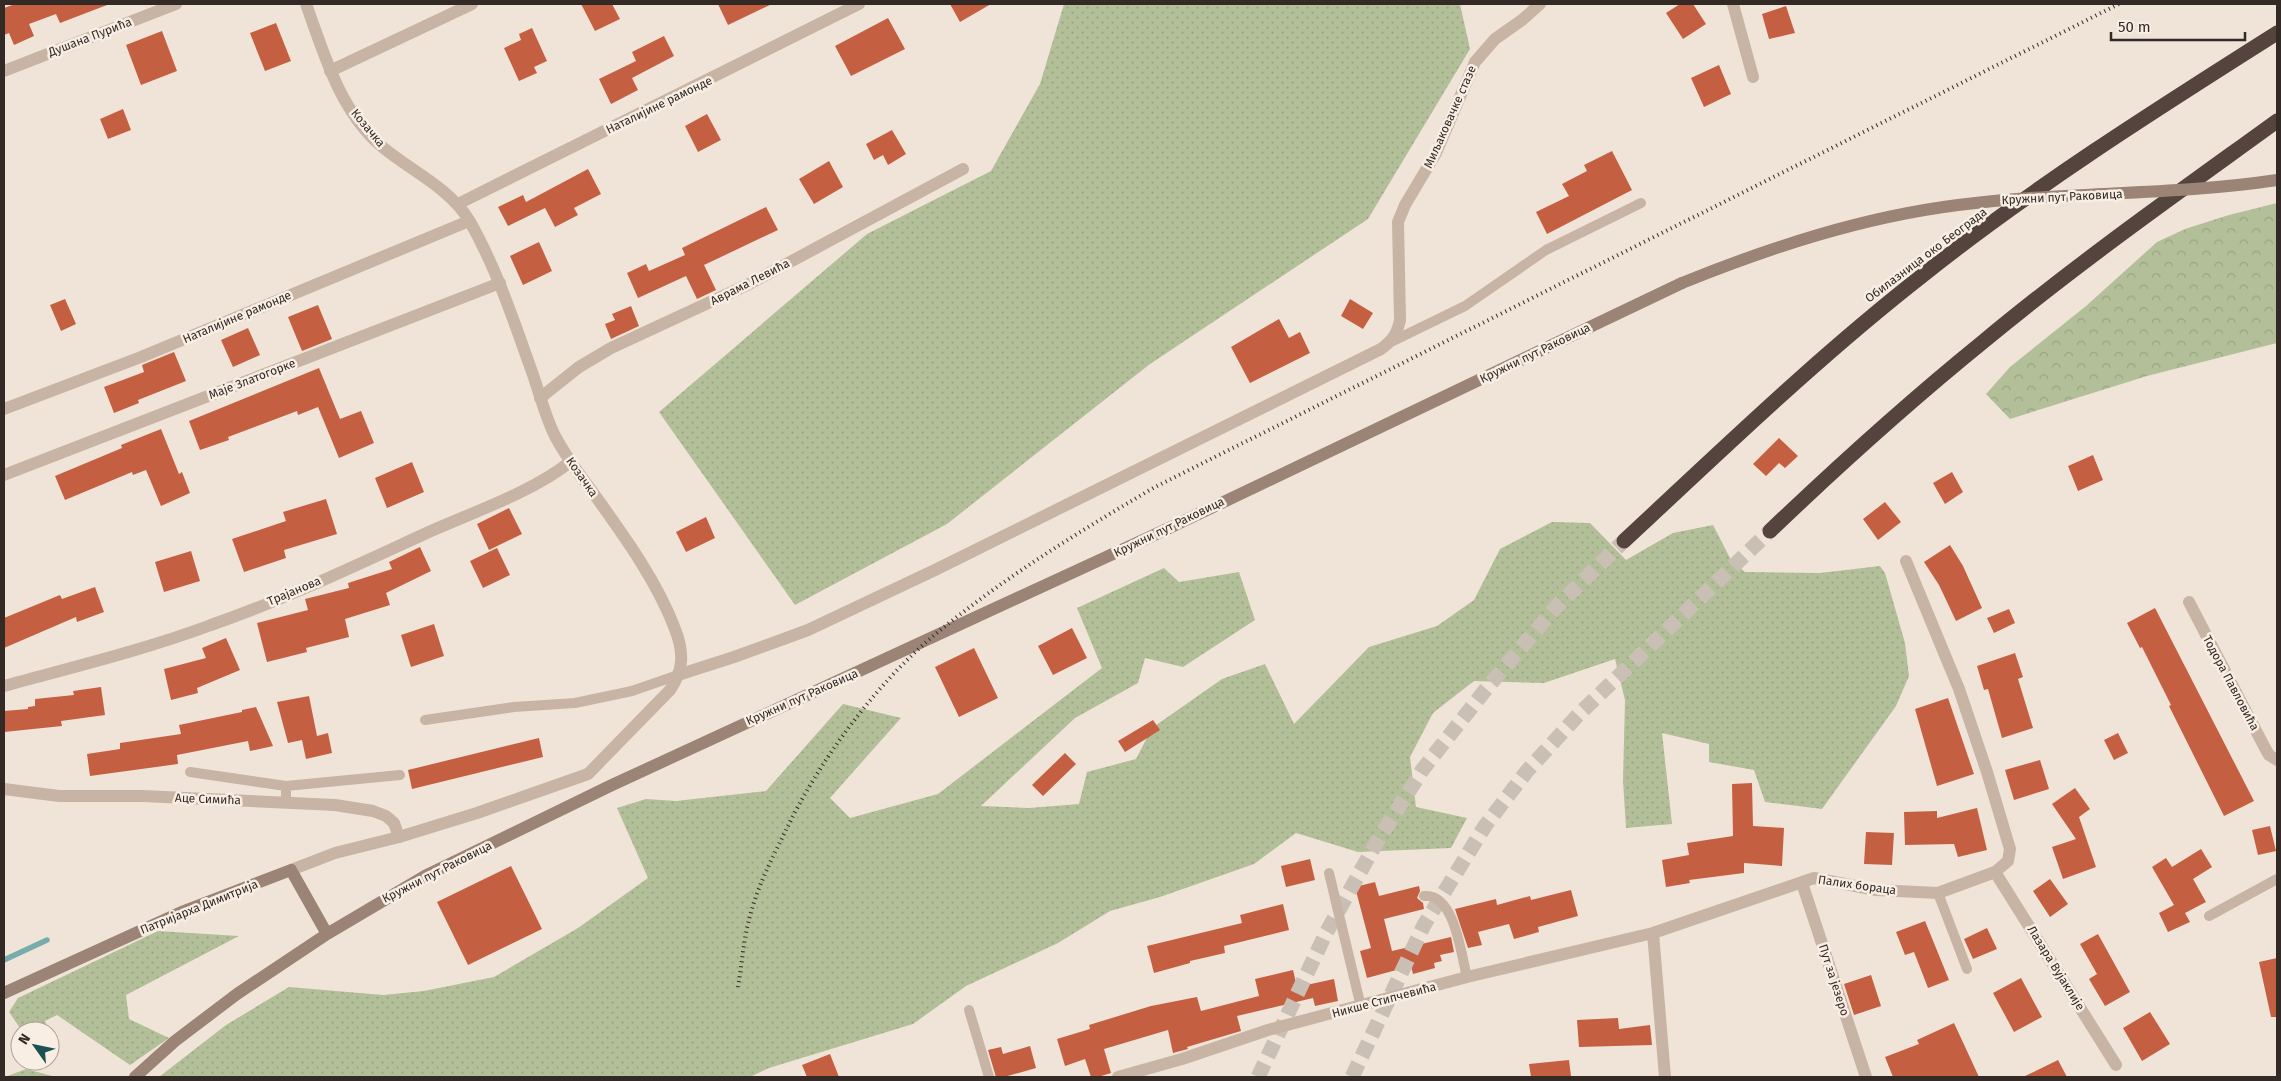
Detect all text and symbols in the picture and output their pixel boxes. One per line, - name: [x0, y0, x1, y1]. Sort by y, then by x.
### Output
- scale bar: [2111, 10, 2245, 42]
- street label: Душана Пурића: [45, 15, 134, 60]
- text: 50 m: [2118, 18, 2151, 36]
- street label: Миљаковачке стазе: [1421, 63, 1479, 171]
- street label: Наталијине рамонде: [604, 73, 714, 137]
- street label: Козачка: [348, 106, 388, 150]
- street label: Кружни пут Раковица: [2001, 187, 2123, 207]
- street label: Обилазница око Београда: [1862, 205, 1990, 305]
- street label: Аврама Левића: [708, 256, 792, 308]
- street label: Наталијине рамонде: [181, 288, 293, 346]
- street label: Кружни пут Раковица: [1477, 320, 1593, 386]
- street label: Маје Златогорке: [207, 356, 297, 402]
- street label: Козачка: [563, 454, 601, 500]
- street label: Кружни пут Раковица: [1111, 494, 1227, 560]
- street label: Трајанова: [265, 573, 323, 609]
- street label: Тодора Павловића: [2200, 633, 2262, 733]
- street label: Кружни пут Раковица: [744, 666, 860, 728]
- street label: Аце Симића: [175, 791, 241, 807]
- street label: Кружни пут Раковица: [380, 838, 494, 906]
- street label: Палих бораца: [1817, 873, 1897, 897]
- street label: Патријарха Димитрија: [138, 877, 260, 937]
- street label: Лазара Вујаклије: [2024, 923, 2088, 1013]
- street label: Пут за језеро: [1816, 942, 1852, 1018]
- street label: Никше Стипчевића: [1330, 979, 1438, 1021]
- north arrow: [10, 1021, 60, 1071]
- text: N: [15, 1031, 34, 1048]

